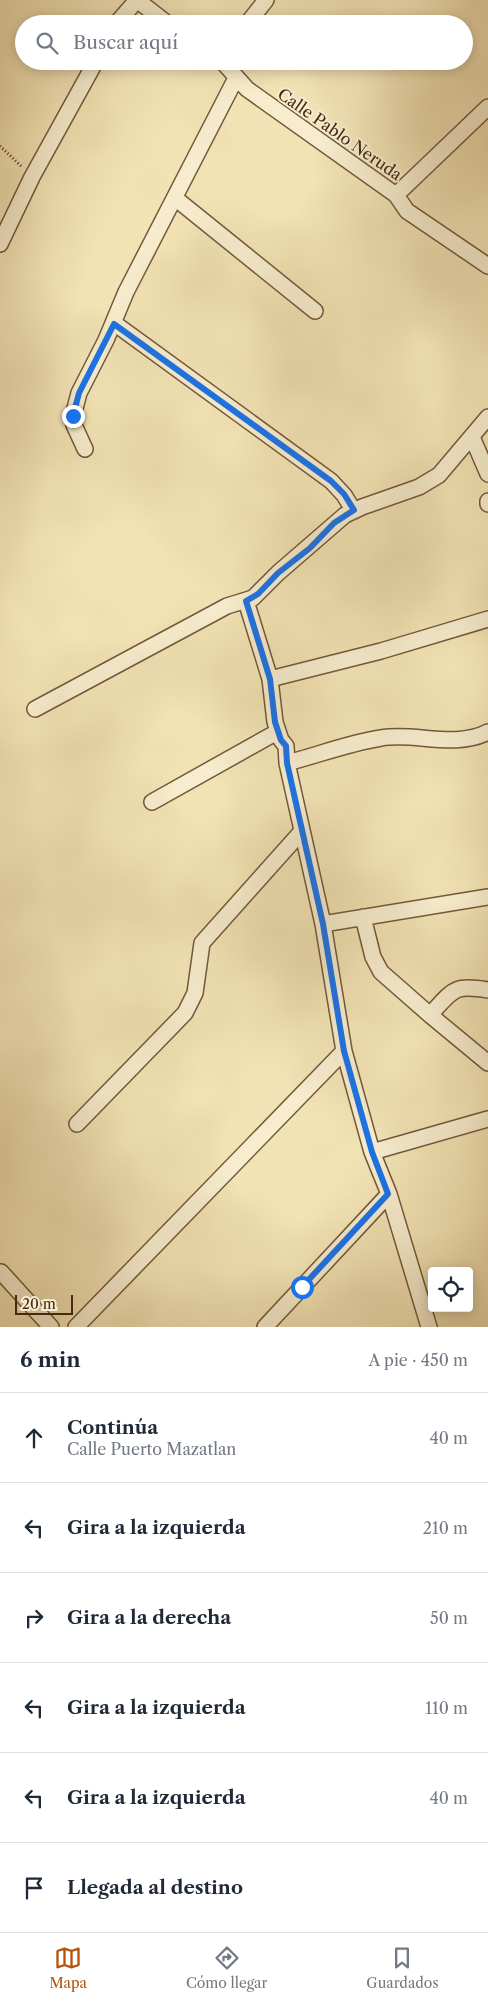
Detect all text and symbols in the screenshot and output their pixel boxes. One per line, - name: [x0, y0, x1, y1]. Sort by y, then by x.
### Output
- search box: [15, 15, 473, 70]
- icon: search: [33, 29, 61, 57]
- text: Buscar aquí: [73, 31, 178, 54]
- street label: Calle Pablo Neruda: [274, 84, 407, 185]
- route end: [62, 405, 85, 428]
- map controls: [428, 1267, 473, 1312]
- button: locate: [428, 1267, 473, 1312]
- route start: [291, 1276, 314, 1299]
- scale bar: [15, 1292, 72, 1315]
- text: 20 m: [22, 1295, 56, 1313]
- text: 6 min: [20, 1347, 81, 1372]
- text: A pie · 450 m: [369, 1350, 468, 1370]
- text: Continúa: [67, 1416, 158, 1439]
- icon: ahead: [20, 1424, 48, 1452]
- text: 40 m: [429, 1428, 468, 1448]
- text: Calle Puerto Mazatlan: [67, 1439, 236, 1459]
- icon: left: [20, 1514, 48, 1542]
- text: Gira a la izquierda: [67, 1516, 246, 1539]
- text: 210 m: [423, 1518, 468, 1538]
- icon: right: [20, 1604, 48, 1632]
- text: Gira a la derecha: [67, 1606, 231, 1629]
- text: 50 m: [430, 1608, 468, 1628]
- icon: left: [20, 1694, 48, 1722]
- text: Gira a la izquierda: [67, 1696, 246, 1719]
- text: 110 m: [425, 1698, 468, 1718]
- icon: left: [20, 1784, 48, 1812]
- text: Gira a la izquierda: [67, 1786, 246, 1809]
- text: 40 m: [429, 1788, 468, 1808]
- icon: arrive: [20, 1874, 48, 1902]
- text: Llegada al destino: [67, 1876, 243, 1899]
- tab: Mapa: [49, 1944, 87, 1992]
- tab: Cómo llegar: [186, 1944, 267, 1992]
- tab: Guardados: [366, 1944, 438, 1992]

